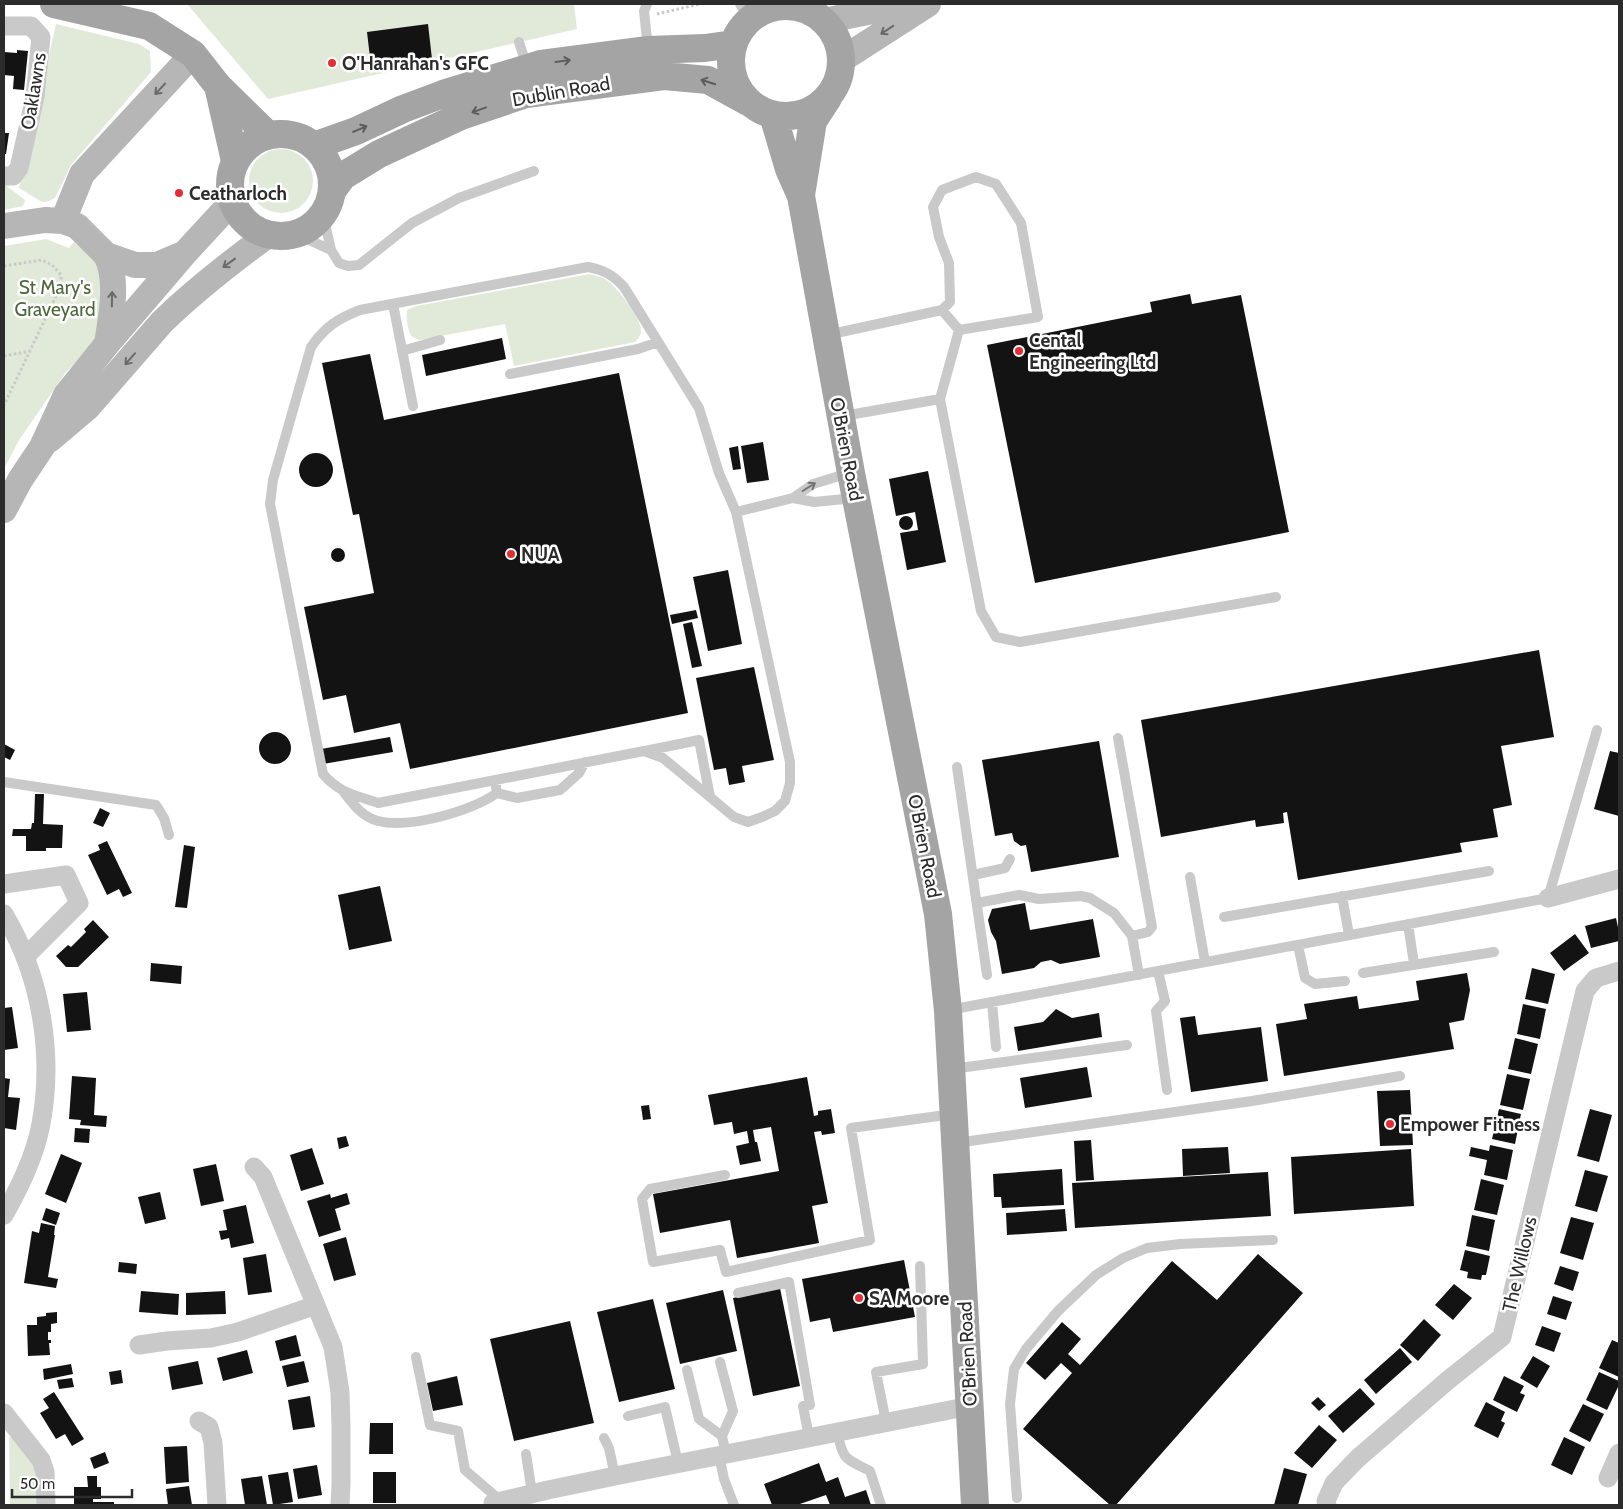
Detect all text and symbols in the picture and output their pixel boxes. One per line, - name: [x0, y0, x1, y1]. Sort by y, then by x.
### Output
- one-way arrow: [881, 25, 895, 35]
- street label: Oaklawns: [16, 51, 51, 131]
- place label: O'Hanrahan's GFC: [342, 52, 489, 75]
- one-way arrow: [555, 56, 571, 66]
- marker: O'Hanrahan's GFC: [326, 57, 338, 69]
- street label: Dublin Road: [510, 72, 612, 111]
- one-way arrow: [700, 76, 716, 86]
- one-way arrow: [154, 83, 166, 96]
- one-way arrow: [472, 106, 487, 115]
- one-way arrow: [352, 124, 367, 134]
- place label: Ceatharloch: [189, 182, 287, 205]
- marker: Ceatharloch: [173, 187, 185, 199]
- one-way arrow: [222, 258, 236, 268]
- park label: St Mary's Graveyard: [14, 276, 96, 321]
- one-way arrow: [107, 291, 117, 308]
- place label: Cental Engineering Ltd: [1029, 329, 1156, 374]
- marker: Cental Engineering Ltd: [1013, 345, 1025, 357]
- one-way arrow: [124, 352, 135, 365]
- street label: O'Brien Road: [825, 395, 868, 503]
- one-way arrow: [802, 482, 816, 493]
- place label: NUA: [521, 543, 560, 566]
- marker: NUA: [505, 548, 517, 560]
- street label: O'Brien Road: [903, 792, 946, 900]
- place label: Empower Fitness: [1400, 1113, 1540, 1136]
- marker: Empower Fitness: [1384, 1118, 1396, 1130]
- street label: The Willows: [1497, 1214, 1542, 1314]
- place label: SA Moore: [869, 1287, 950, 1310]
- marker: SA Moore: [853, 1292, 865, 1304]
- street label: O'Brien Road: [953, 1301, 982, 1407]
- scale bar: [12, 1466, 132, 1498]
- text: 50 m: [20, 1475, 55, 1493]

